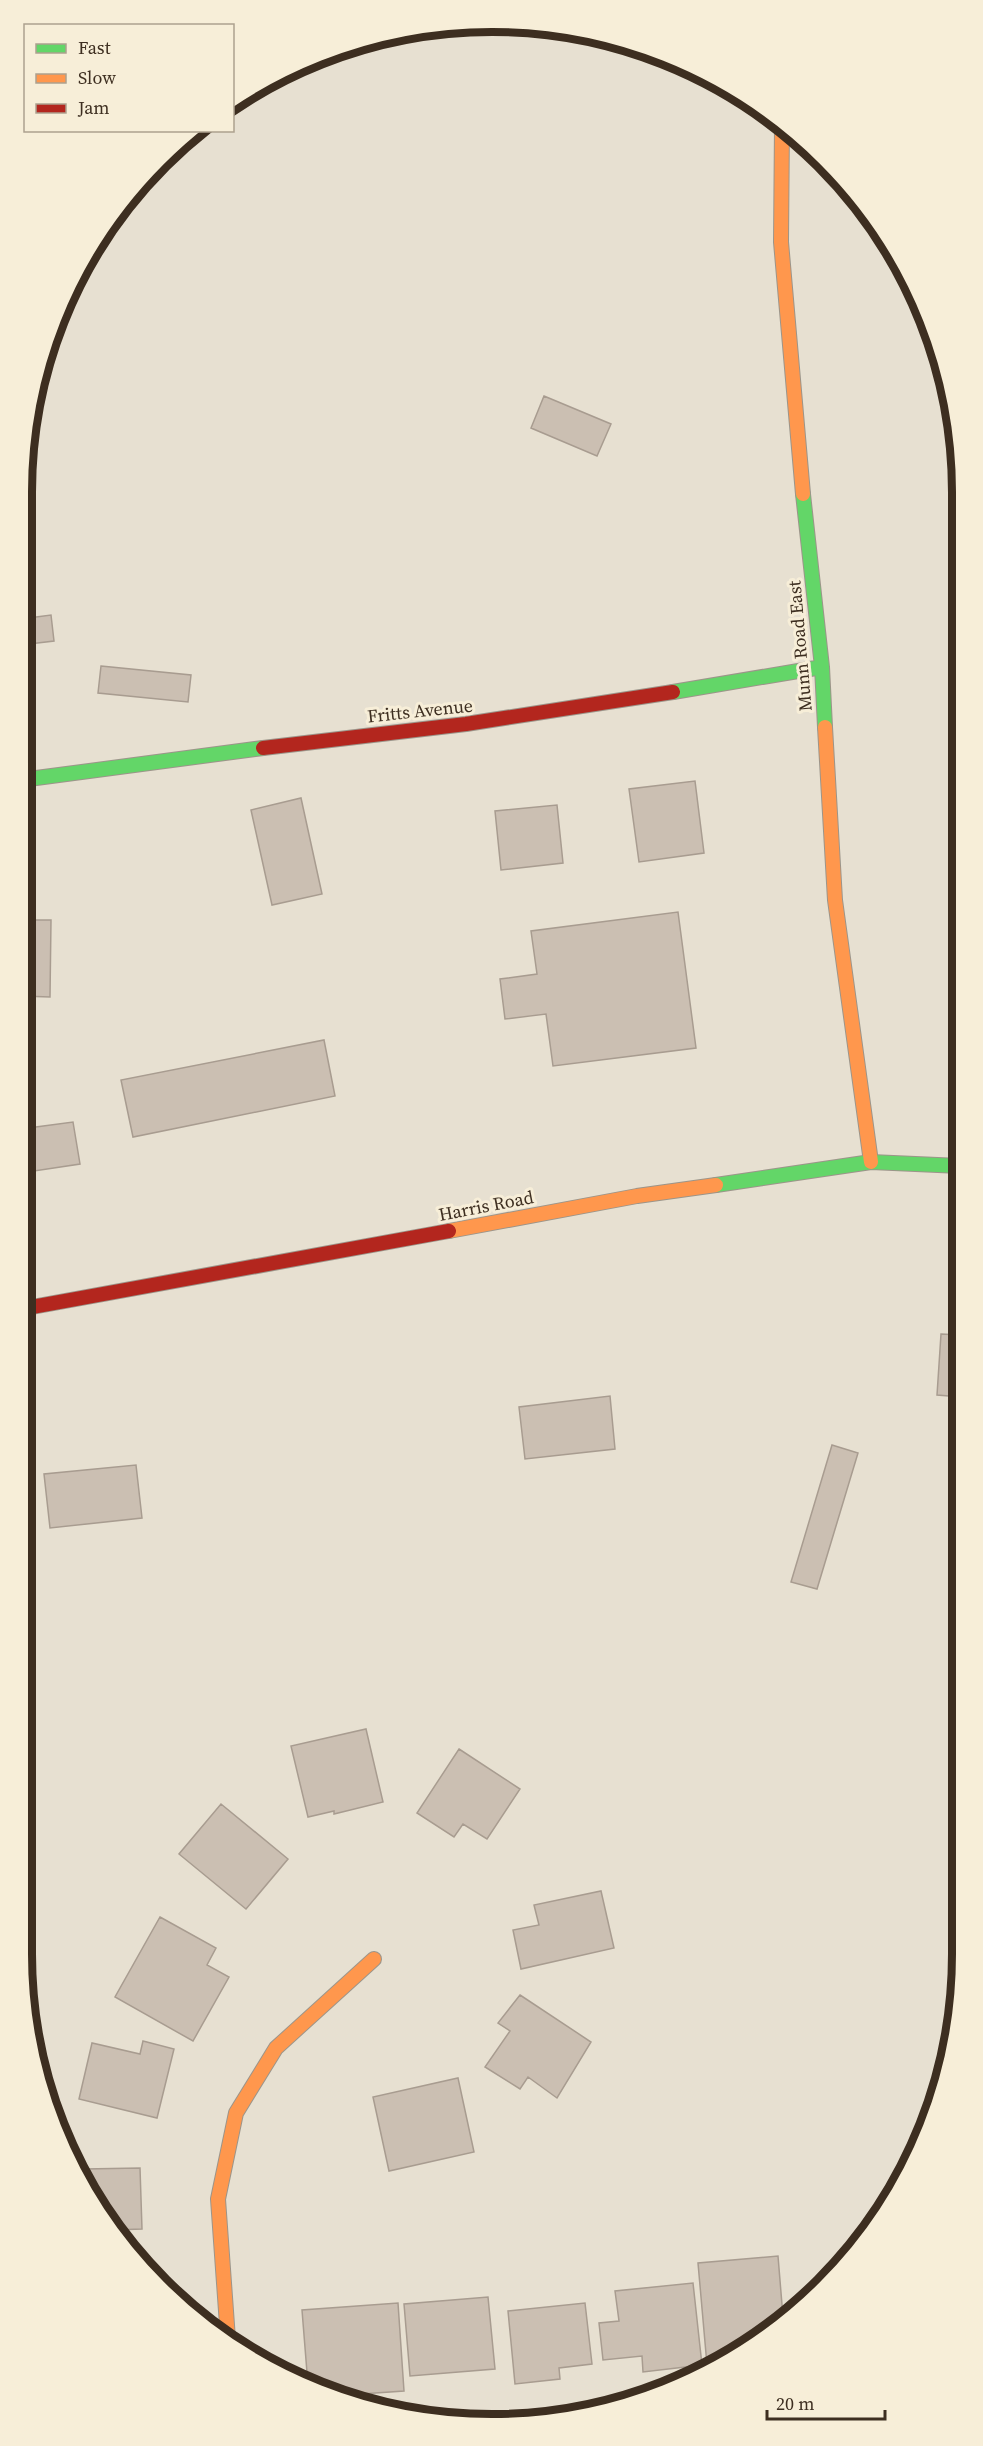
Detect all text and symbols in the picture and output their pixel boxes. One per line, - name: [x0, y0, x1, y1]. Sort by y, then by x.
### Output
- legend: [24, 24, 234, 132]
- text: Fast: [78, 35, 111, 60]
- text: Slow: [78, 65, 116, 90]
- text: Jam: [77, 95, 110, 120]
- street label: Munn Road East: [781, 580, 818, 712]
- street label: Fritts Avenue: [366, 693, 474, 728]
- street label: Harris Road: [436, 1184, 536, 1227]
- scale bar: [767, 2383, 886, 2421]
- text: 20 m: [776, 2391, 814, 2416]

